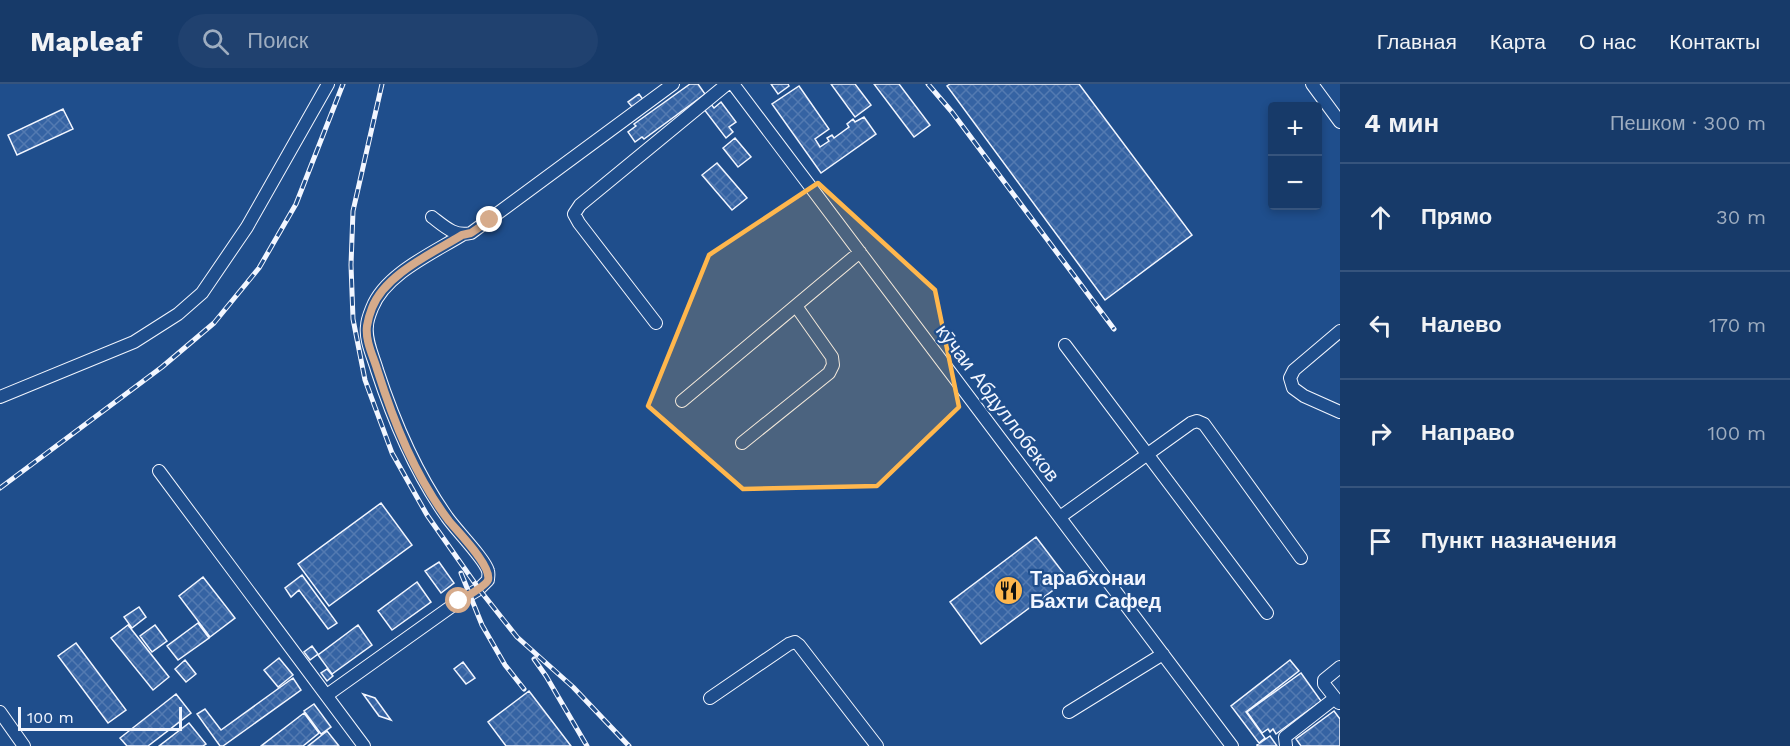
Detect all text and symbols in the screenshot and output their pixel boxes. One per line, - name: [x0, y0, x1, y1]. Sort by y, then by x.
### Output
- search box: [178, 14, 598, 68]
- text: Mapleaf: [30, 25, 142, 58]
- icon: search: [199, 25, 232, 58]
- text: Поиск: [247, 28, 308, 53]
- text: Главная: [1377, 29, 1457, 54]
- text: Карта: [1490, 29, 1546, 54]
- text: О нас: [1579, 29, 1636, 54]
- text: Контакты: [1669, 29, 1760, 54]
- map controls: [1268, 102, 1322, 210]
- button: +: [1268, 102, 1322, 156]
- text: 4 мин: [1364, 108, 1439, 138]
- text: Пешком · 300 m: [1610, 111, 1766, 135]
- button: −: [1268, 156, 1322, 210]
- icon: ahead: [1364, 201, 1397, 234]
- text: Прямо: [1421, 204, 1492, 229]
- text: 30 m: [1716, 205, 1766, 229]
- route end: [476, 206, 502, 232]
- icon: left: [1364, 309, 1397, 342]
- text: Налево: [1421, 312, 1502, 337]
- text: 170 m: [1709, 313, 1766, 337]
- street label: кӯчаи Абдуллобеков: [931, 319, 1065, 487]
- icon: right: [1364, 417, 1397, 450]
- text: Направо: [1421, 420, 1515, 445]
- text: 100 m: [1707, 421, 1766, 445]
- icon: arrive: [1364, 525, 1397, 558]
- text: Пункт назначения: [1421, 528, 1617, 553]
- place label: Тарабхонаи Бахти Сафед: [1030, 566, 1162, 613]
- restaurant icon: Тарабхонаи Бахти Сафед: [993, 574, 1025, 606]
- route start: [445, 587, 471, 613]
- scale bar: [18, 704, 182, 732]
- text: 100 m: [27, 708, 74, 727]

